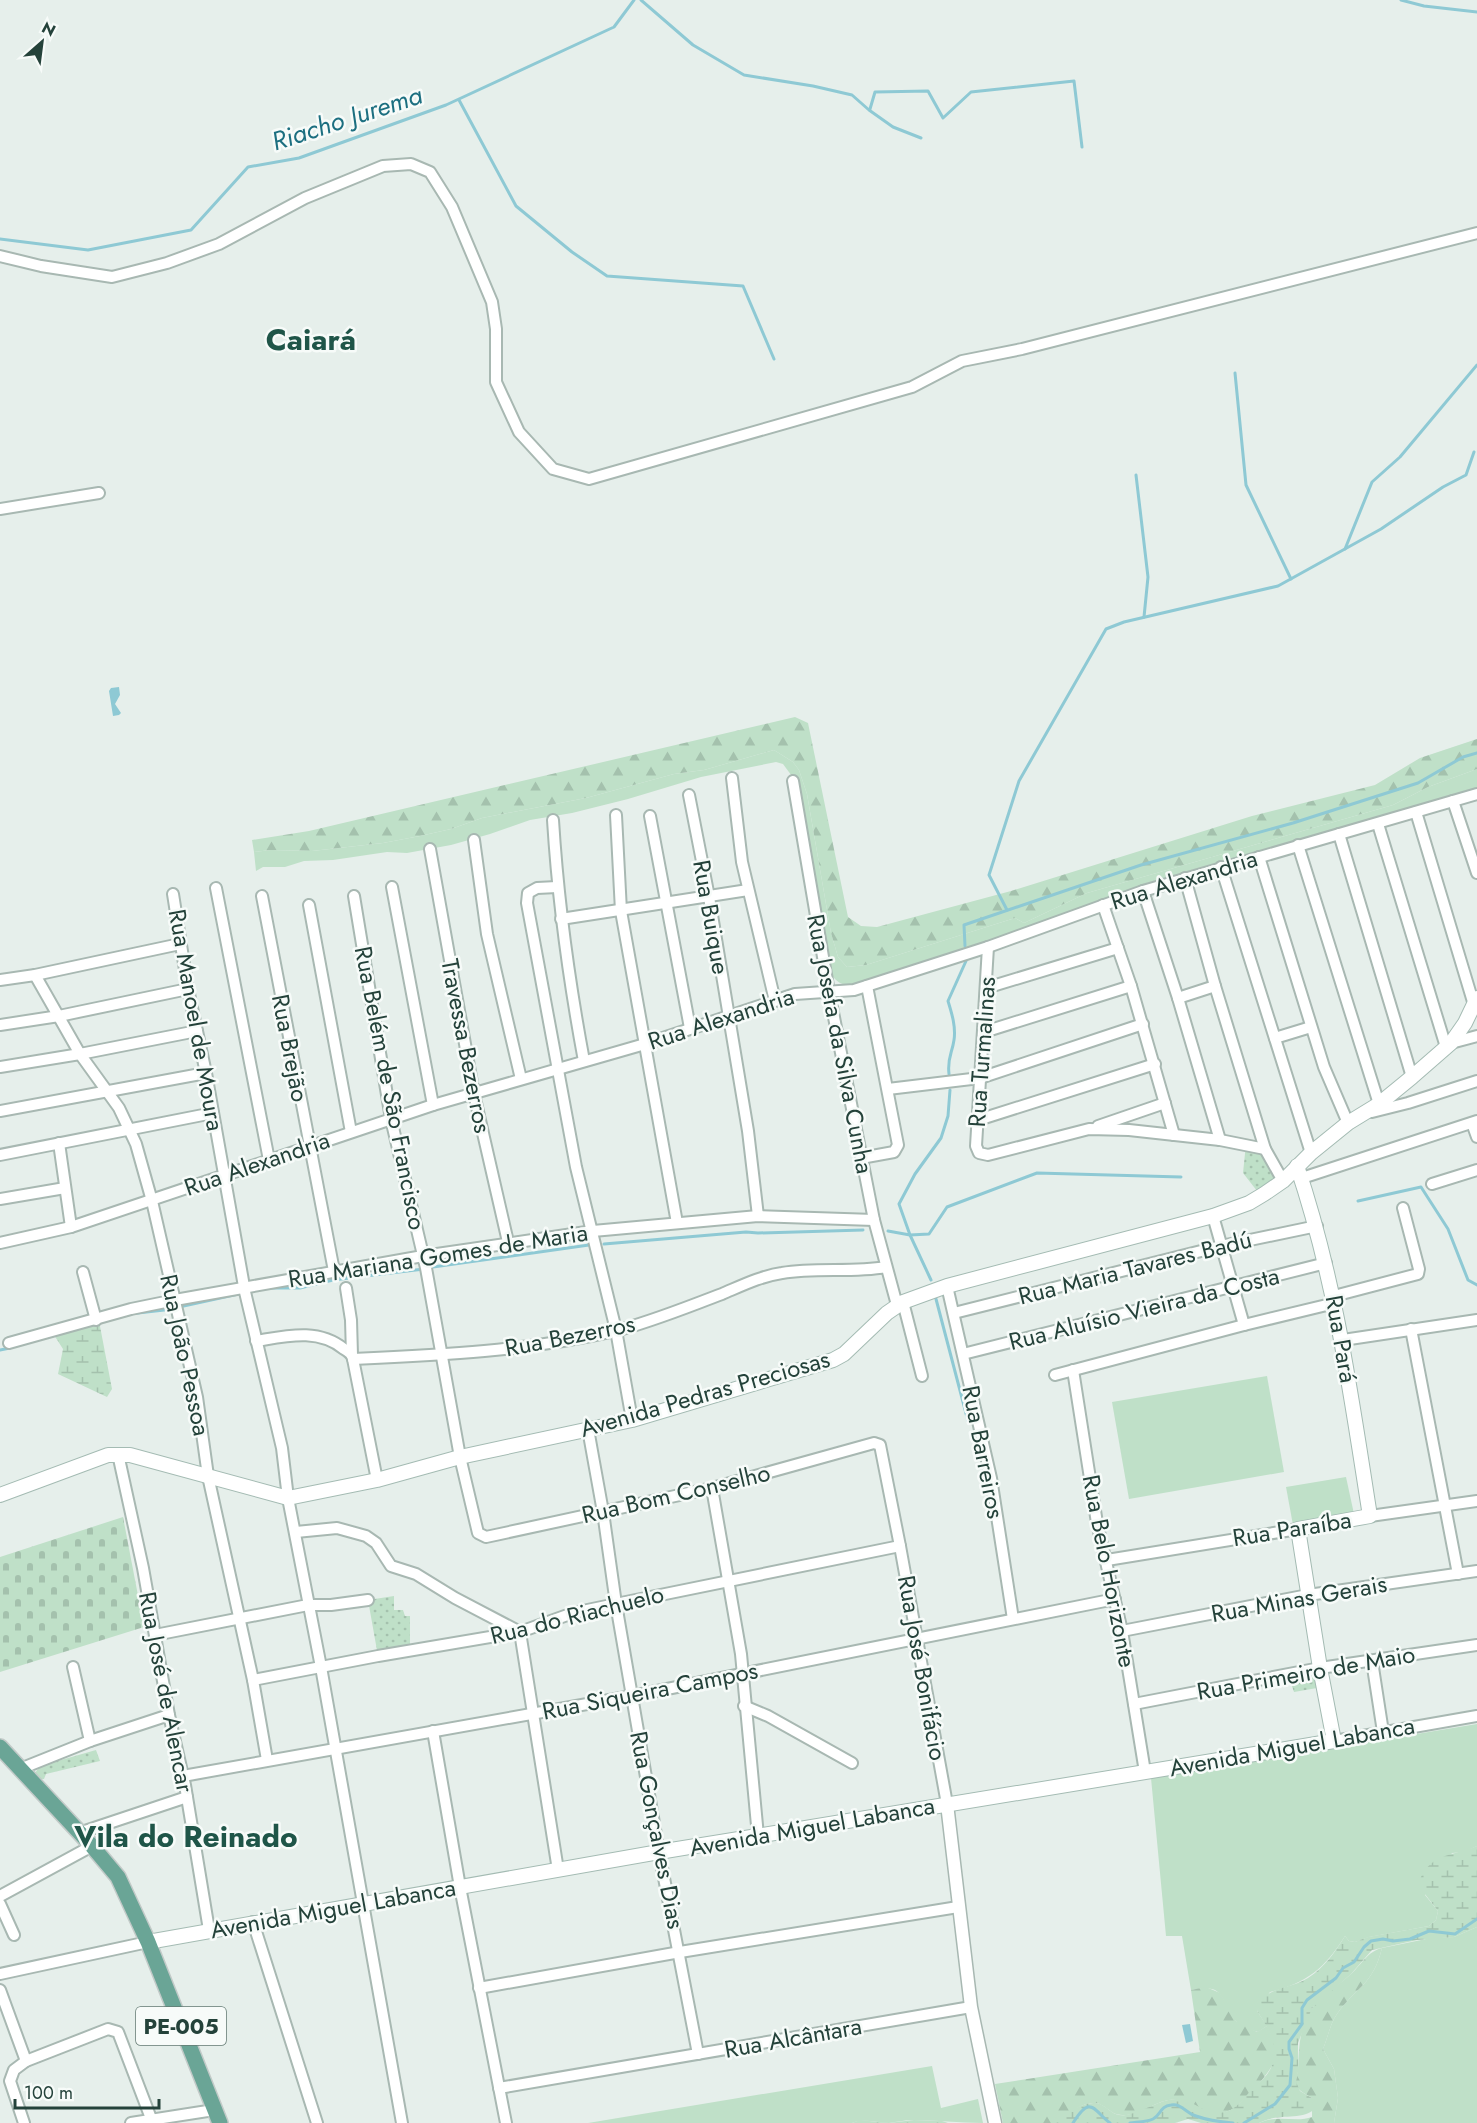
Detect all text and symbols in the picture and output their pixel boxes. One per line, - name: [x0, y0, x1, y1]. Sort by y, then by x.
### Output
- north arrow: [12, 12, 72, 72]
- text: N: [38, 16, 60, 42]
- water label: Riacho Jurema: [267, 76, 428, 160]
- district label: Caiará: [266, 318, 356, 361]
- street label: Rua Alexandria: [1106, 841, 1262, 918]
- street label: Rua Buique: [684, 857, 739, 977]
- street label: Rua Manoel de Moura: [160, 906, 233, 1134]
- street label: Rua Josefa da Silva Cunha: [798, 911, 883, 1177]
- street label: Rua Belém de São Francisco: [346, 943, 435, 1233]
- street label: Travessa Bezerros: [432, 956, 501, 1136]
- street label: Rua Turmalinas: [959, 976, 1004, 1128]
- street label: Rua Alexandria: [643, 978, 799, 1059]
- street label: Rua Brejão: [263, 991, 318, 1105]
- street label: Rua Alexandria: [179, 1122, 334, 1205]
- street label: Rua Mariana Gomes de Maria: [286, 1215, 590, 1296]
- street label: Rua Maria Tavares Badú: [1014, 1222, 1255, 1313]
- street label: Rua Aluísio Vieira da Costa: [1005, 1258, 1283, 1359]
- street label: Rua João Pessoa: [151, 1271, 220, 1439]
- street label: Rua Pará: [1317, 1292, 1366, 1386]
- street label: Rua Bezerros: [502, 1306, 638, 1365]
- street label: Avenida Pedras Preciosas: [576, 1341, 834, 1446]
- street label: Rua Barreiros: [953, 1382, 1014, 1522]
- street label: Rua Bom Conselho: [578, 1455, 774, 1532]
- street label: Rua Belo Horizonte: [1074, 1472, 1145, 1670]
- street label: Rua Paraíba: [1230, 1502, 1354, 1555]
- street label: Rua Minas Gerais: [1208, 1566, 1390, 1631]
- street label: Rua José Bonifácio: [889, 1573, 956, 1763]
- street label: Rua do Riachuelo: [486, 1576, 667, 1653]
- street label: Rua José de Alencar: [130, 1589, 203, 1796]
- street label: Rua Primeiro de Maio: [1194, 1636, 1418, 1709]
- street label: Rua Siqueira Campos: [539, 1652, 761, 1729]
- street label: Avenida Miguel Labanca: [1166, 1708, 1417, 1785]
- street label: Rua Gonçalves Dias: [621, 1728, 694, 1932]
- street label: Avenida Miguel Labanca: [686, 1788, 937, 1865]
- district label: Vila do Reinado: [73, 1815, 298, 1858]
- street label: Avenida Miguel Labanca: [207, 1870, 458, 1947]
- road number: PE-005: [136, 2007, 226, 2045]
- street label: Rua Alcântara: [721, 2008, 864, 2067]
- scale bar: [15, 2072, 159, 2110]
- text: 100 m: [24, 2080, 73, 2106]

